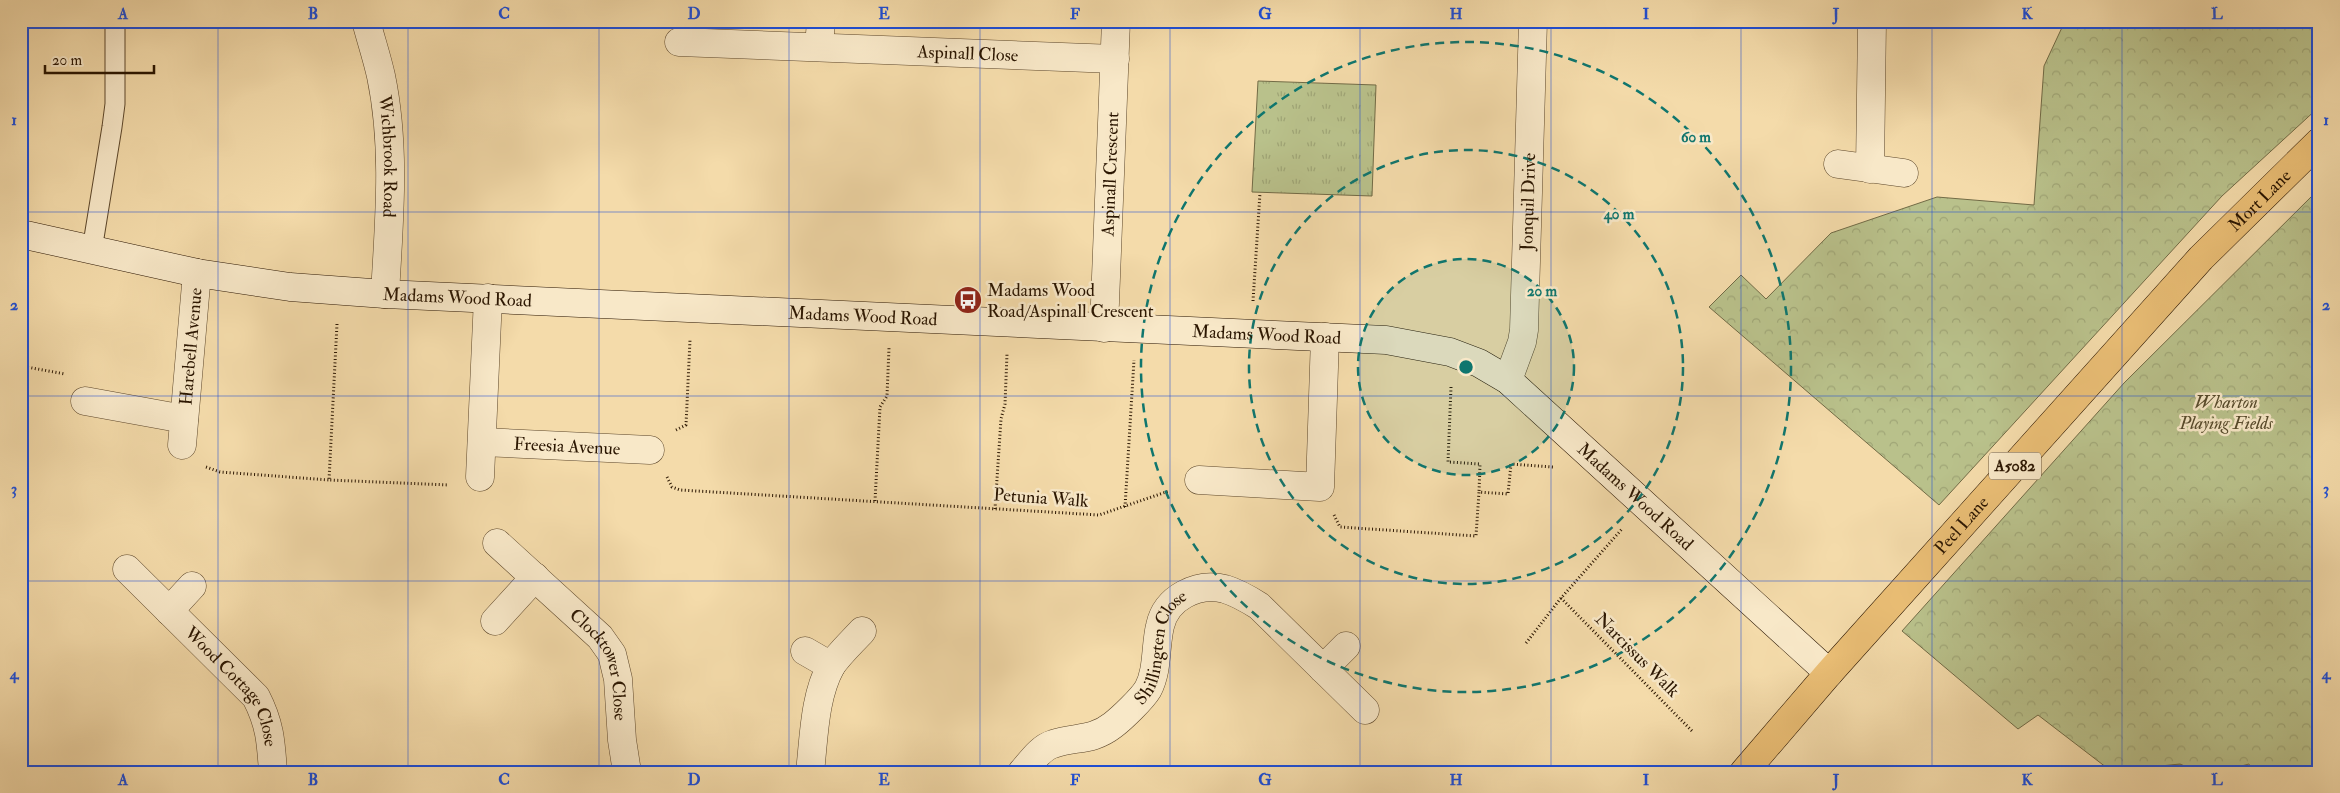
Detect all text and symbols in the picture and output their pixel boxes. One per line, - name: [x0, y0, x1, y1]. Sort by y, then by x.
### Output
- text: A: [117, 4, 129, 24]
- text: B: [308, 4, 318, 24]
- text: C: [498, 4, 510, 24]
- text: D: [687, 4, 701, 24]
- text: E: [878, 4, 890, 24]
- text: F: [1070, 4, 1080, 24]
- text: G: [1258, 4, 1272, 24]
- text: H: [1449, 4, 1463, 24]
- text: I: [1643, 4, 1650, 24]
- text: J: [1832, 4, 1840, 25]
- text: K: [2021, 4, 2033, 24]
- text: L: [2211, 4, 2223, 24]
- street label: Aspinall Close: [916, 40, 1019, 67]
- scale bar: [45, 42, 154, 74]
- text: 20 m: [52, 51, 82, 70]
- street label: Wichbrook Road: [373, 93, 402, 218]
- text: 1: [11, 110, 17, 130]
- text: 1: [2323, 110, 2329, 130]
- street label: Aspinall Crescent: [1096, 111, 1124, 238]
- text: 60 m: [1681, 128, 1711, 147]
- street label: Jonquil Drive: [1515, 152, 1541, 252]
- street label: Mort Lane: [2223, 164, 2296, 236]
- text: 40 m: [1603, 205, 1635, 224]
- place label: Madams Wood Road/Aspinall Crescent: [987, 279, 1154, 323]
- street label: Madams Wood Road: [382, 282, 533, 312]
- text: 20 m: [1527, 282, 1557, 301]
- bus stop icon: Madams Wood Road/Aspinall Crescent: [953, 285, 983, 315]
- street label: Harebell Avenue: [174, 286, 207, 406]
- text: 2: [10, 295, 18, 315]
- text: 2: [2322, 295, 2330, 315]
- street label: Madams Wood Road: [788, 301, 938, 331]
- street label: Madams Wood Road: [1191, 320, 1342, 349]
- centre of rings: [1457, 358, 1475, 376]
- park label: Wharton Playing Fields: [2178, 391, 2274, 435]
- street label: Freesia Avenue: [513, 432, 621, 460]
- street label: Madams Wood Road: [1573, 438, 1698, 555]
- road number: A5082: [1989, 452, 2041, 480]
- text: 3: [11, 479, 17, 499]
- text: 3: [2323, 479, 2329, 499]
- street label: Petunia Walk: [993, 483, 1090, 513]
- street label: Peel Lane: [1929, 491, 1994, 559]
- street label: Shillingten Close: [1129, 584, 1191, 710]
- street label: Clocktower Close: [565, 603, 632, 722]
- street label: Narcissus Walk: [1590, 608, 1685, 703]
- street label: Wood Cottage Close: [179, 621, 282, 749]
- text: 4: [9, 664, 20, 684]
- text: 4: [2321, 664, 2332, 684]
- text: A: [117, 770, 129, 790]
- text: B: [308, 770, 318, 790]
- text: C: [498, 770, 510, 790]
- text: D: [687, 770, 701, 790]
- text: E: [878, 770, 890, 790]
- text: F: [1070, 770, 1080, 790]
- text: G: [1258, 770, 1272, 790]
- text: H: [1449, 770, 1463, 790]
- text: I: [1643, 770, 1650, 790]
- text: J: [1832, 770, 1840, 791]
- text: K: [2021, 770, 2033, 790]
- text: L: [2211, 770, 2223, 790]

